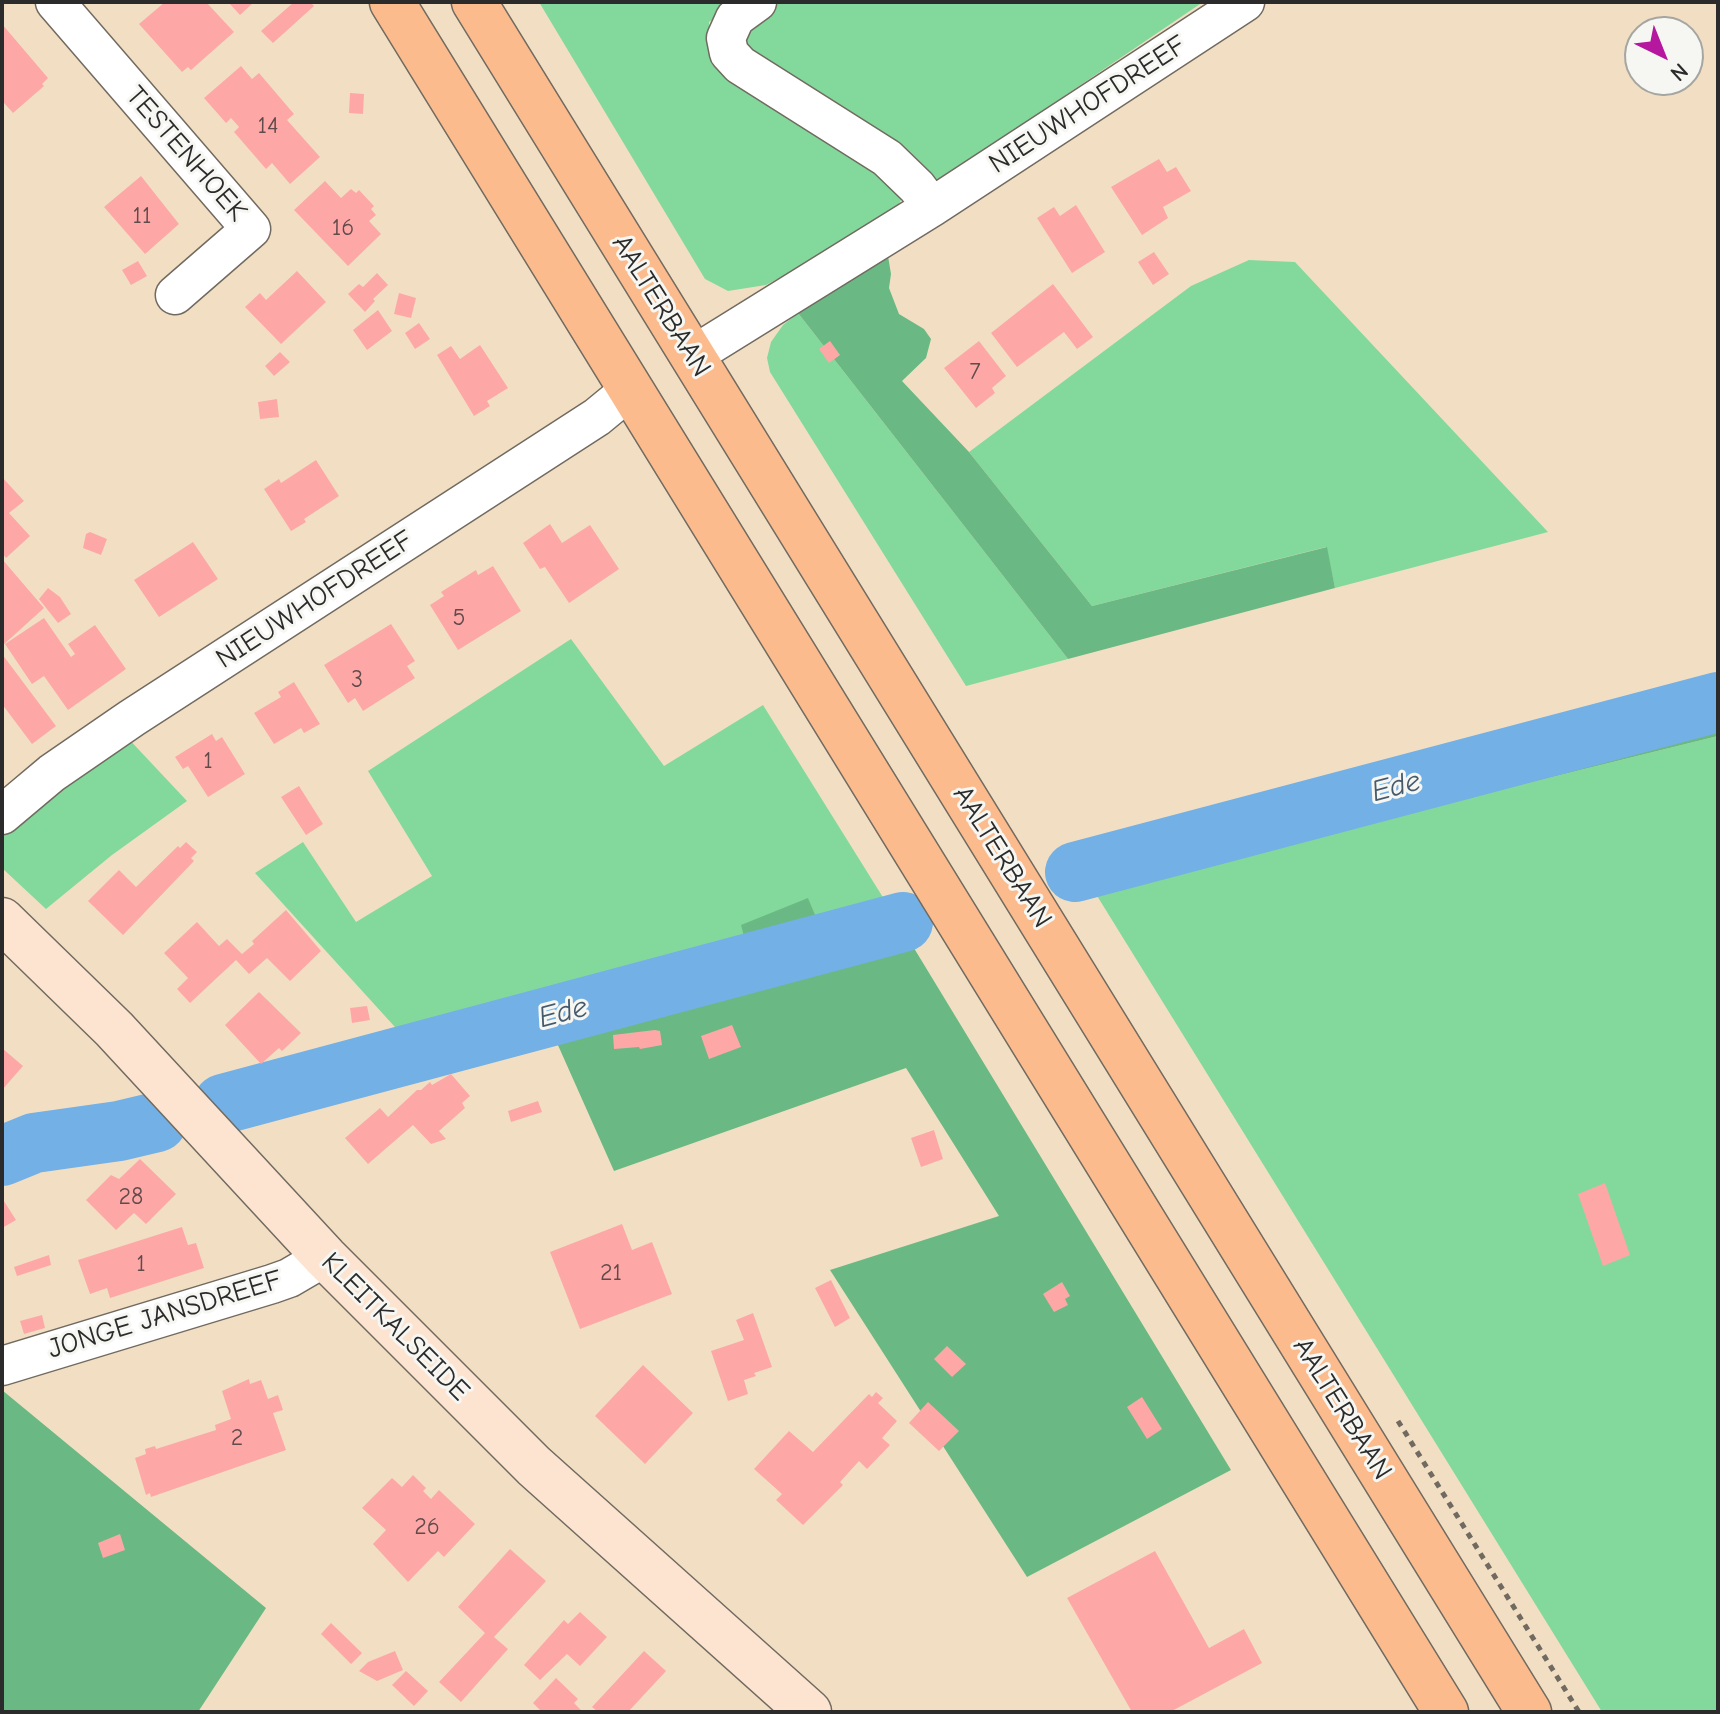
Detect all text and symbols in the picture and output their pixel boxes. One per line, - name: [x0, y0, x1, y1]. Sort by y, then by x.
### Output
- north arrow: [1624, 16, 1704, 96]
- street label: NIEUWHOFDREEF: [983, 29, 1193, 181]
- text: N: [1665, 58, 1693, 86]
- street label: TESTENHOEK: [118, 80, 254, 228]
- house number: 14: [257, 112, 279, 140]
- house number: 11: [132, 202, 152, 230]
- house number: 16: [332, 214, 354, 242]
- street label: AALTERBAAN: [604, 229, 718, 383]
- house number: 7: [969, 358, 981, 386]
- street label: NIEUWHOFDREEF: [210, 524, 420, 676]
- house number: 5: [452, 604, 466, 632]
- house number: 3: [351, 666, 363, 694]
- house number: 1: [203, 747, 213, 775]
- water label: Ede: [1368, 763, 1424, 811]
- street label: AALTERBAAN: [945, 780, 1059, 934]
- water label: Ede: [535, 989, 591, 1037]
- house number: 28: [119, 1183, 143, 1211]
- street label: KLEITKALSEIDE: [314, 1246, 476, 1408]
- house number: 1: [136, 1250, 146, 1278]
- house number: 21: [600, 1259, 622, 1287]
- street label: JONGE JANSDREEF: [44, 1263, 286, 1367]
- street label: AALTERBAAN: [1285, 1332, 1399, 1486]
- house number: 2: [231, 1424, 243, 1452]
- house number: 26: [414, 1513, 440, 1541]

